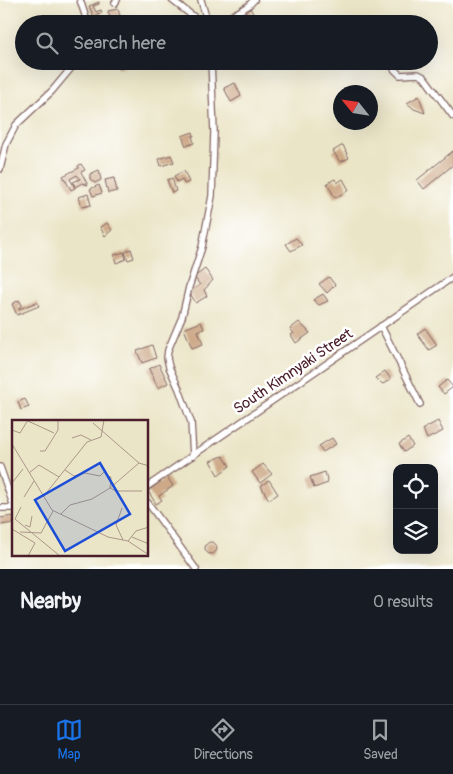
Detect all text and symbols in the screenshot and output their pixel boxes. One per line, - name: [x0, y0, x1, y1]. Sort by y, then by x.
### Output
- search box: [15, 15, 438, 70]
- icon: search: [33, 29, 61, 57]
- text: Search here: [73, 31, 166, 55]
- north arrow: [333, 85, 378, 130]
- street label: South Kimnyaki Street: [230, 324, 357, 418]
- inset map: [12, 420, 149, 556]
- map controls: [393, 464, 438, 554]
- button: locate: [393, 464, 438, 509]
- button: layers: [393, 509, 438, 554]
- text: Nearby: [20, 588, 81, 615]
- text: 0 results: [373, 592, 433, 612]
- tab: Map: [55, 716, 83, 763]
- tab: Directions: [193, 716, 253, 763]
- tab: Saved: [363, 716, 398, 763]

